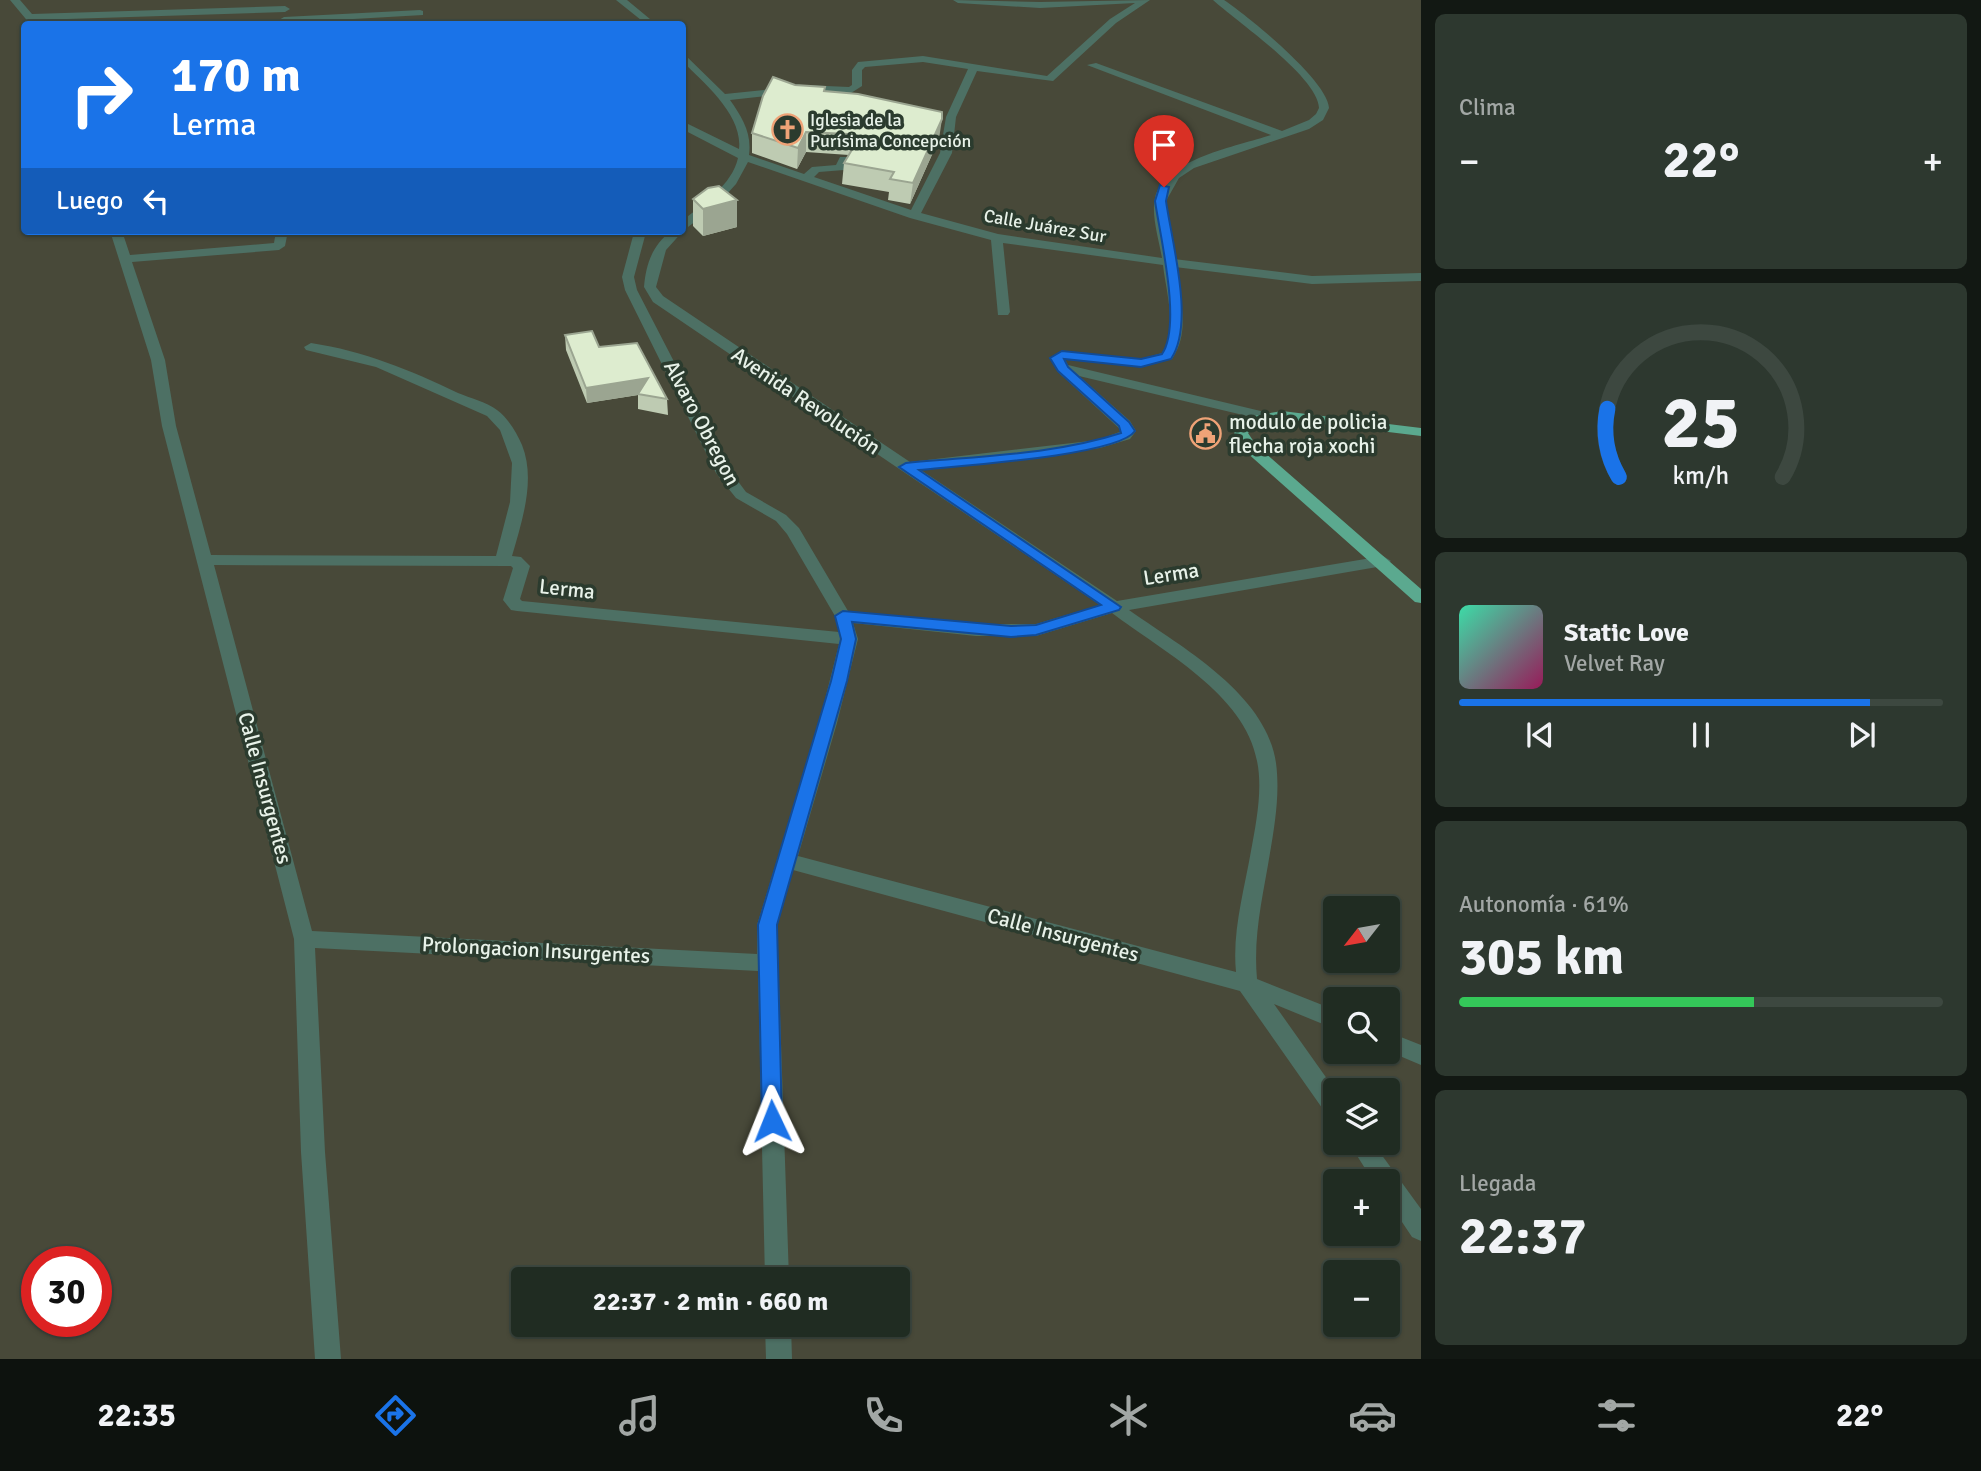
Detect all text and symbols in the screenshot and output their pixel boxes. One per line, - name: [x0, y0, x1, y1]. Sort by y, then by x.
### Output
- text: 170 m: [171, 45, 301, 105]
- icon: right: [56, 49, 147, 140]
- text: Clima: [1459, 93, 1516, 122]
- text: Lerma: [171, 105, 256, 144]
- place label: Iglesia de la Purísima Concepción: [810, 109, 971, 152]
- church icon: Iglesia de la Purísima Concepción: [770, 113, 804, 147]
- pin: [1134, 115, 1194, 187]
- icon: arrive: [1145, 126, 1183, 164]
- text: 22°: [1663, 128, 1739, 192]
- text: −: [1459, 138, 1480, 185]
- text: +: [1922, 138, 1943, 185]
- icon: left: [137, 182, 175, 220]
- text: Luego: [56, 185, 123, 217]
- street label: Calle Juárez Sur: [982, 204, 1108, 248]
- street label: Avenida Revolución: [727, 342, 885, 460]
- street label: Alvaro Obregon: [658, 356, 746, 490]
- text: 25: [1662, 379, 1740, 468]
- place label: modulo de policia flecha roja xochi: [1229, 409, 1387, 459]
- public building icon: modulo de policia flecha roja xochi: [1189, 417, 1223, 451]
- text: km/h: [1673, 459, 1729, 490]
- street label: Lerma: [1141, 557, 1201, 591]
- street label: Lerma: [538, 573, 596, 605]
- text: Static Love: [1564, 617, 1689, 649]
- text: Velvet Ray: [1564, 649, 1665, 678]
- street label: Calle Insurgentes: [232, 709, 298, 867]
- icon: previous: [1521, 716, 1559, 754]
- icon: pause: [1682, 716, 1720, 754]
- icon: next: [1843, 716, 1881, 754]
- text: Autonomía · 61%: [1459, 890, 1629, 919]
- north arrow: [1323, 896, 1400, 973]
- map controls: [1323, 896, 1400, 1337]
- street label: Calle Insurgentes: [984, 902, 1142, 968]
- text: 305 km: [1459, 925, 1624, 989]
- street label: Prolongacion Insurgentes: [421, 931, 651, 969]
- button: search: [1323, 987, 1400, 1064]
- button: layers: [1323, 1078, 1400, 1155]
- position arrow: [735, 1084, 809, 1158]
- button: +: [1323, 1169, 1400, 1246]
- text: Llegada: [1459, 1169, 1536, 1198]
- text: 22:37: [1459, 1204, 1587, 1268]
- speed limit sign: 30: [21, 1246, 112, 1337]
- button: −: [1323, 1260, 1400, 1337]
- text: 22:37 · 2 min · 660 m: [593, 1286, 828, 1318]
- icon: directions: [371, 1391, 420, 1440]
- icon: music: [615, 1391, 664, 1440]
- icon: phone: [859, 1391, 908, 1440]
- icon: climate: [1104, 1391, 1153, 1440]
- icon: car: [1348, 1391, 1397, 1440]
- icon: filters: [1592, 1391, 1641, 1440]
- text: 22:35: [98, 1396, 176, 1435]
- text: 22°: [1836, 1396, 1883, 1435]

